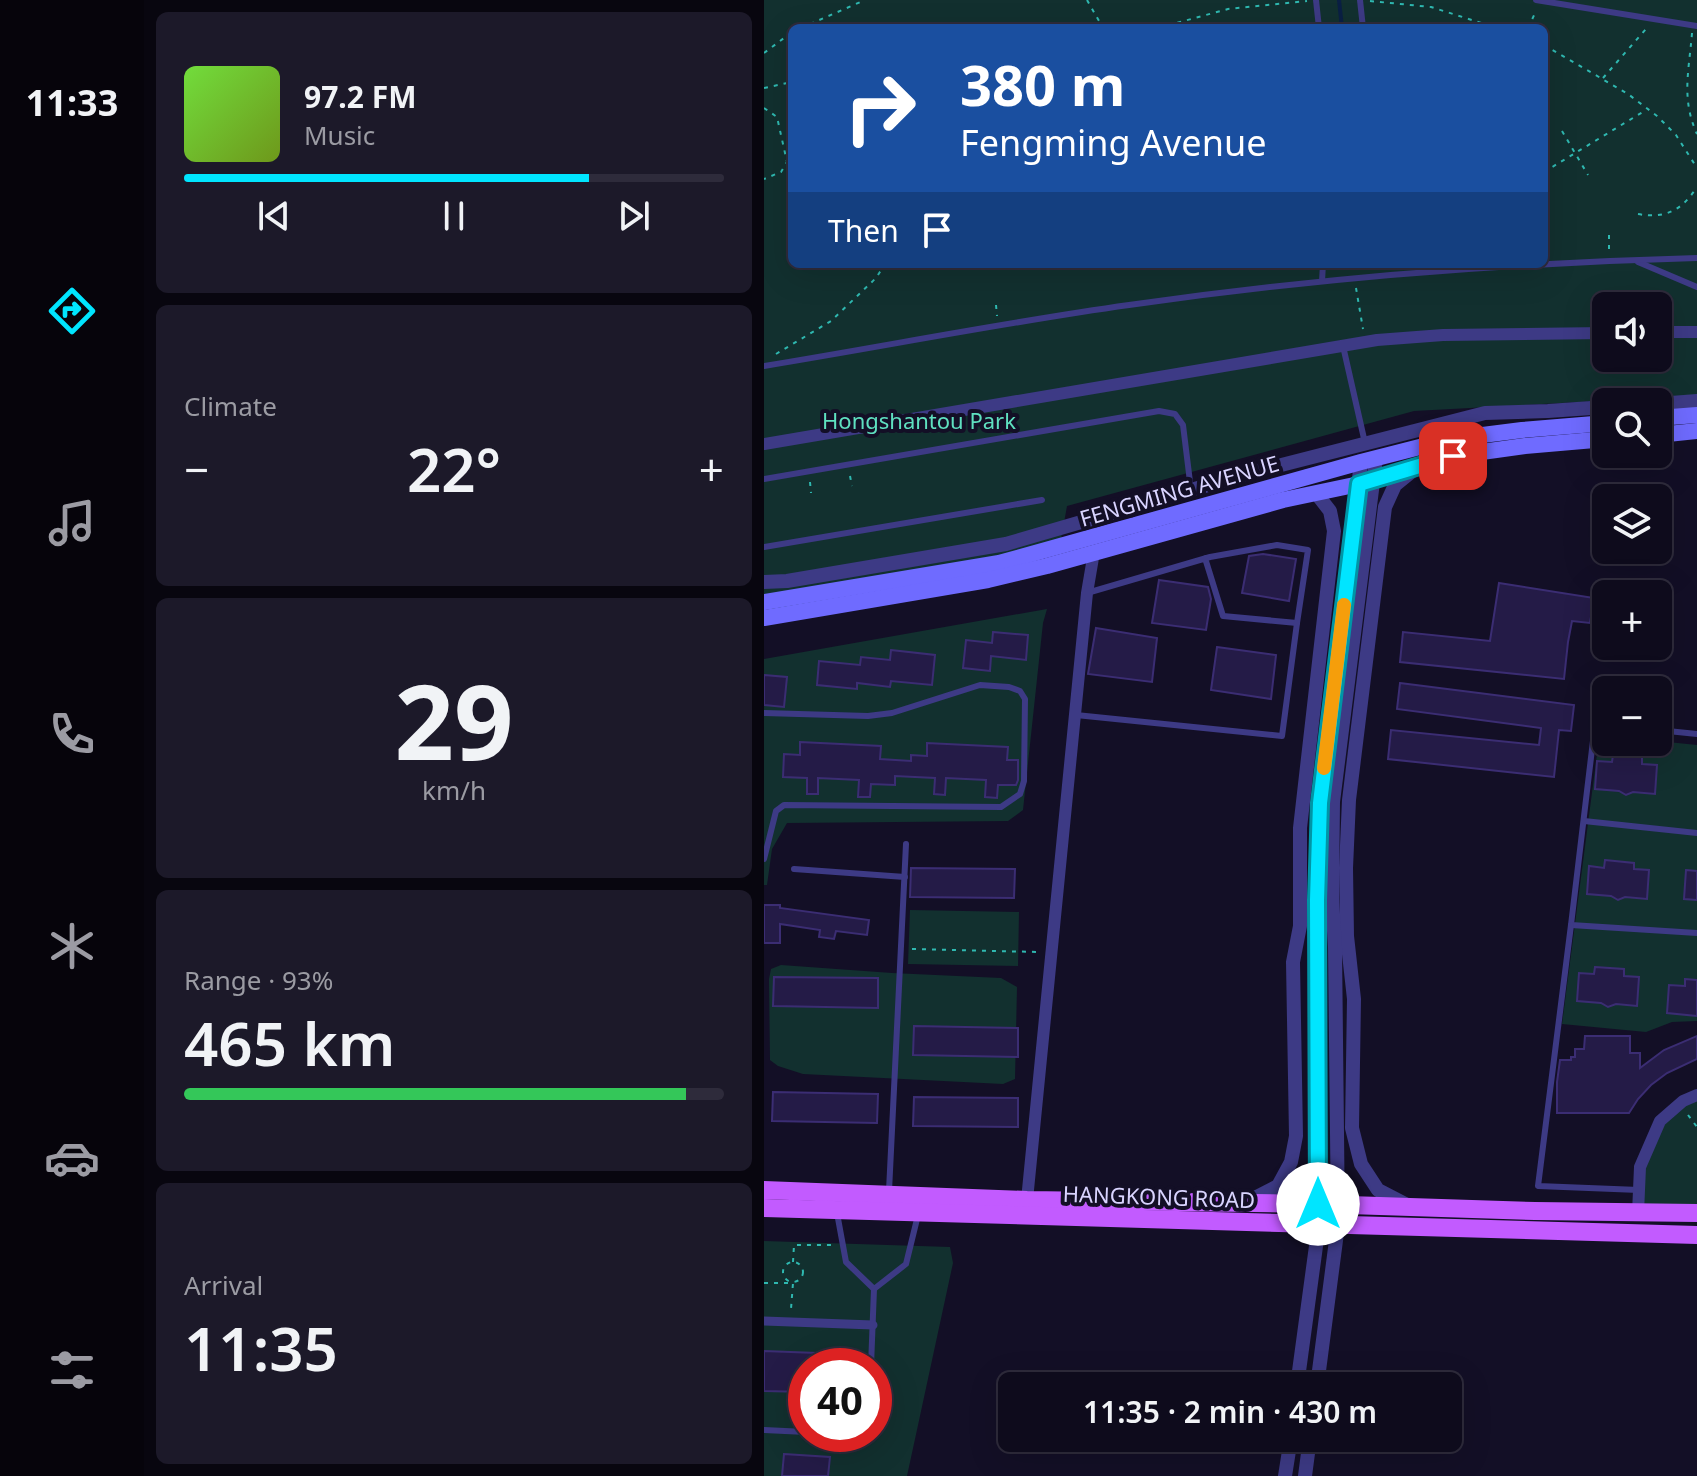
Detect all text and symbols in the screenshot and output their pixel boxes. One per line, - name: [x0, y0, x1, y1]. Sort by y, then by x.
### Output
- text: 380 m: [960, 46, 1125, 122]
- icon: right: [828, 56, 932, 160]
- text: 97.2 FM: [304, 76, 416, 117]
- text: 11:33: [26, 78, 118, 127]
- text: Music: [304, 117, 375, 153]
- text: Fengming Avenue: [960, 118, 1266, 167]
- icon: previous: [252, 194, 296, 238]
- icon: pause: [432, 194, 476, 238]
- icon: next: [612, 194, 656, 238]
- icon: arrive: [915, 208, 959, 252]
- text: Then: [828, 210, 899, 251]
- icon: directions: [44, 283, 100, 339]
- map controls: [1592, 292, 1672, 756]
- button: sound: [1592, 292, 1672, 372]
- text: Climate: [184, 388, 277, 424]
- button: search: [1592, 388, 1672, 468]
- park label: Hongshantou Park: [822, 405, 1016, 435]
- pin: [1419, 422, 1487, 490]
- text: 22°: [407, 428, 501, 510]
- icon: arrive: [1431, 434, 1475, 478]
- text: −: [184, 439, 209, 499]
- text: +: [699, 439, 724, 499]
- street label: FENGMING AVENUE: [1076, 447, 1282, 533]
- button: layers: [1592, 484, 1672, 564]
- icon: music: [44, 495, 100, 551]
- button: +: [1592, 580, 1672, 660]
- text: 29: [395, 649, 513, 790]
- button: −: [1592, 676, 1672, 756]
- icon: phone: [44, 706, 100, 762]
- text: km/h: [422, 772, 486, 808]
- icon: climate: [44, 918, 100, 974]
- text: Range · 93%: [184, 962, 333, 998]
- text: 465 km: [184, 1002, 395, 1084]
- icon: car: [44, 1130, 100, 1186]
- position arrow: [1276, 1162, 1360, 1246]
- street label: HANGKONG ROAD: [1062, 1178, 1256, 1214]
- text: Arrival: [184, 1267, 263, 1303]
- text: 11:35: [184, 1307, 338, 1389]
- icon: filters: [44, 1342, 100, 1398]
- speed limit sign: 40: [788, 1348, 892, 1452]
- text: 11:35 · 2 min · 430 m: [1083, 1391, 1377, 1432]

